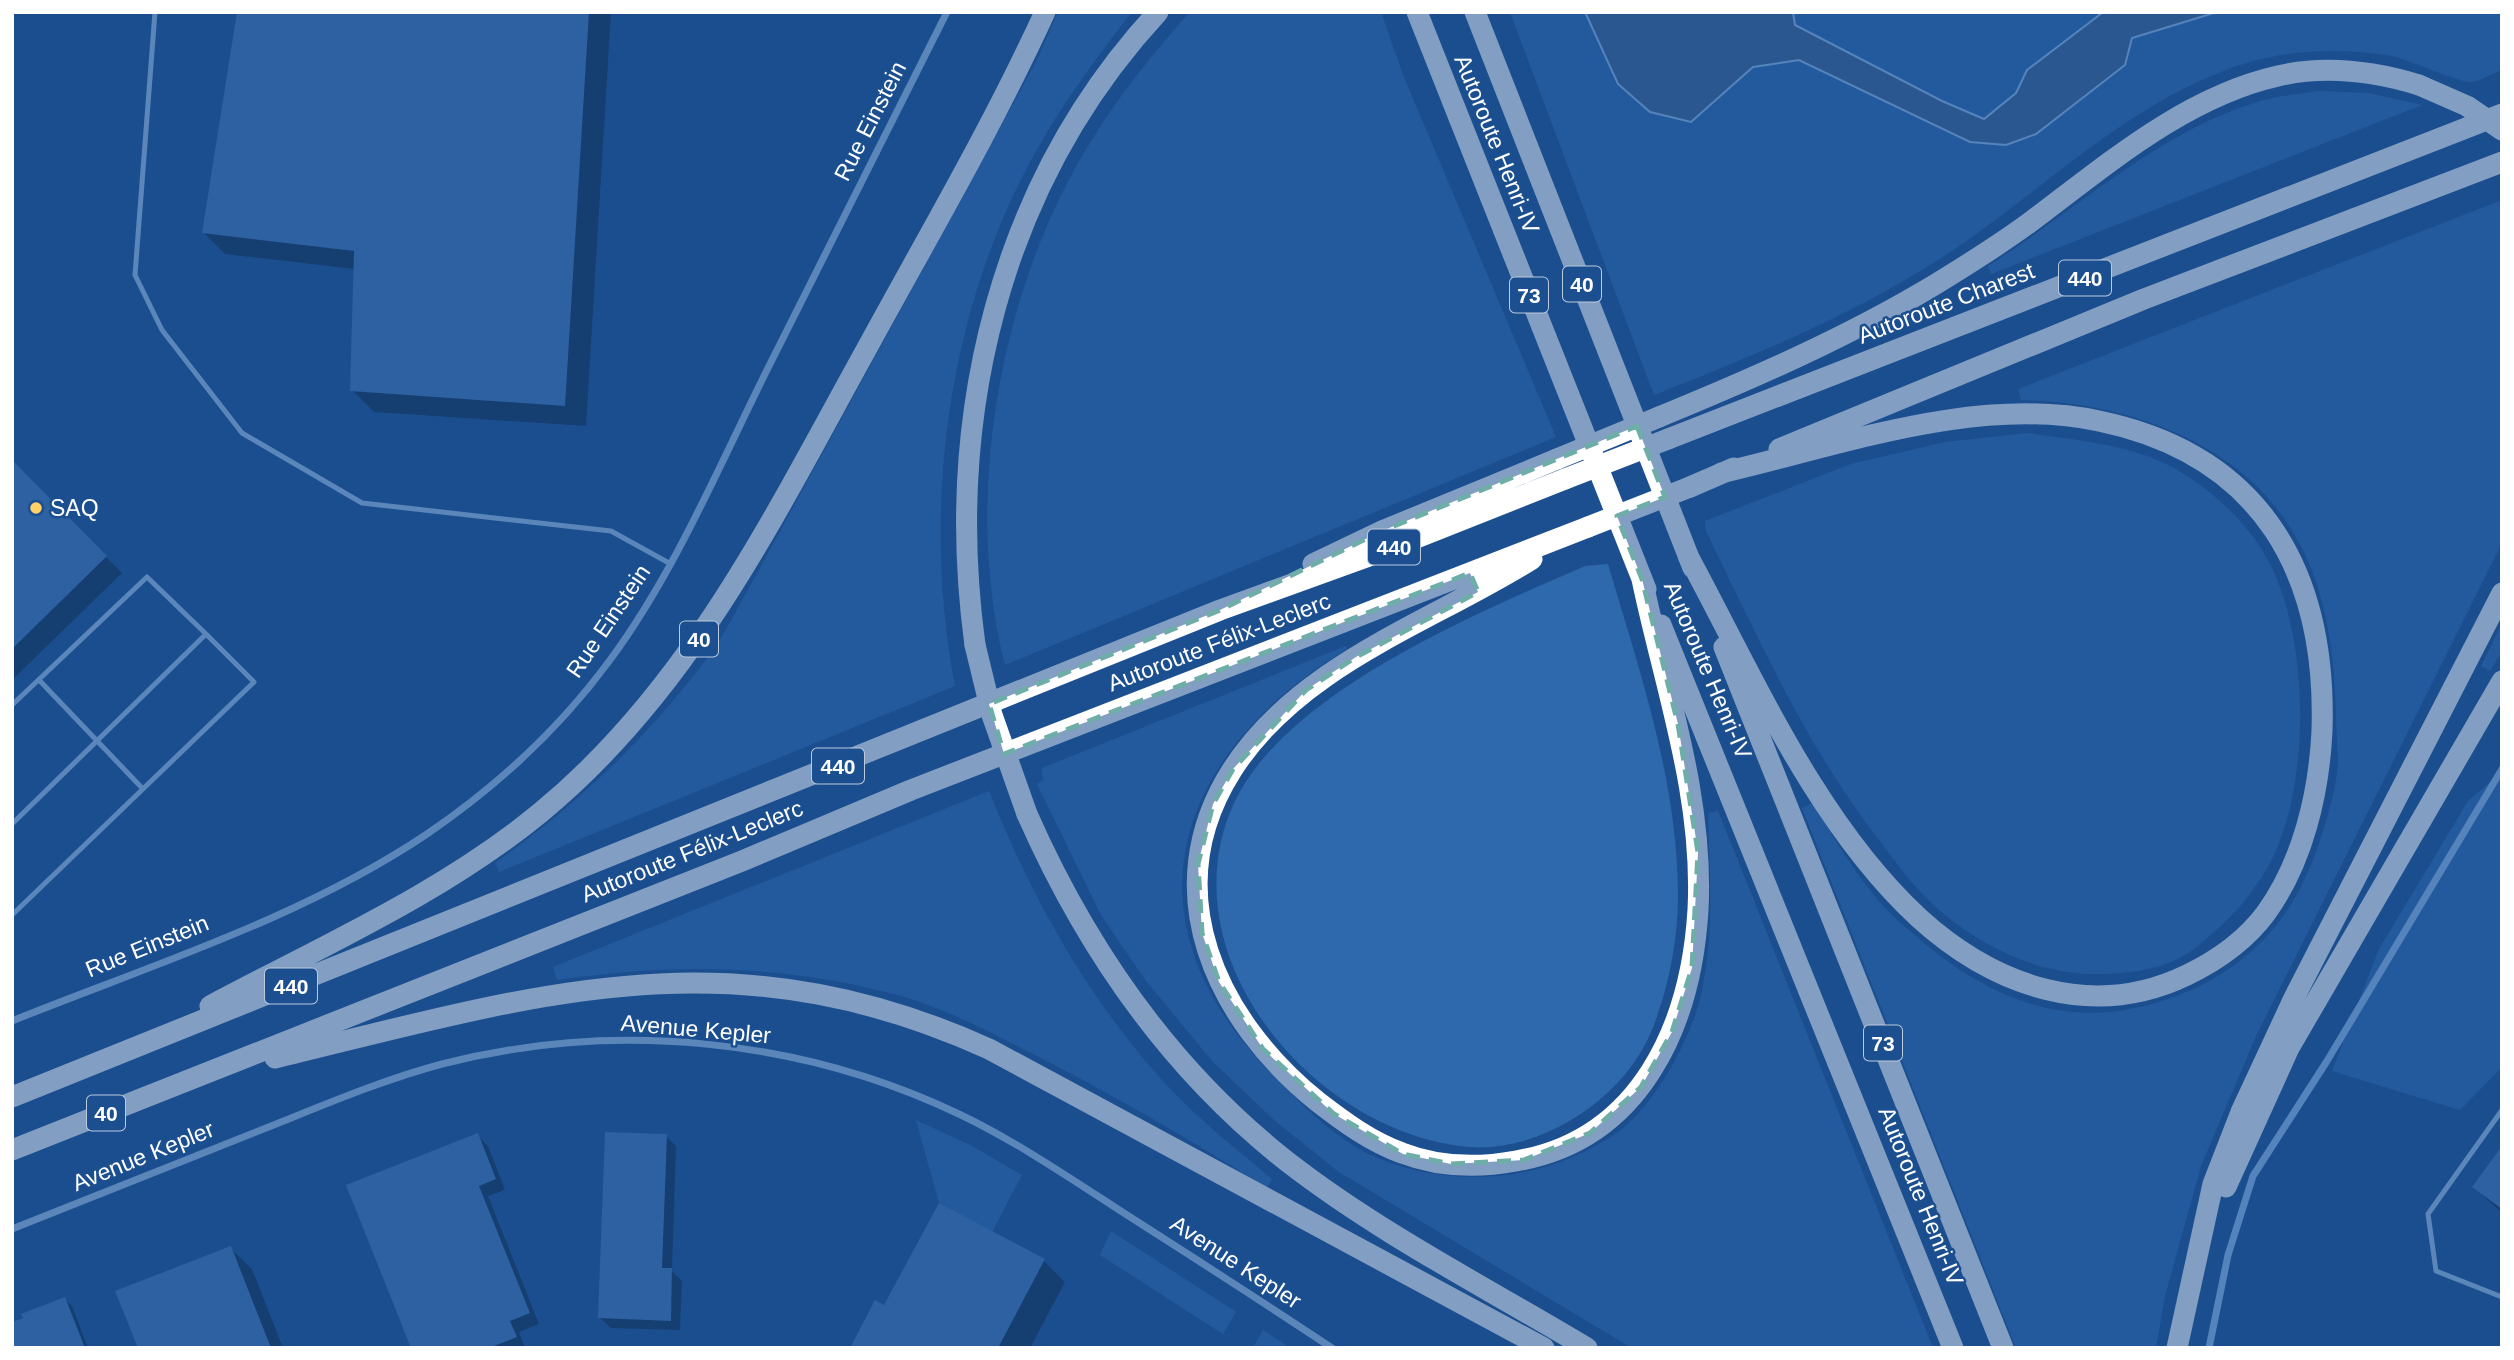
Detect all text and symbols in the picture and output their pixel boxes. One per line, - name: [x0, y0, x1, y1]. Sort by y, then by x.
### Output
- street label: Autoroute Henri-IV: [1449, 51, 1545, 238]
- street label: Rue Einstein: [829, 57, 911, 185]
- street label: Autoroute Charest: [1854, 257, 2038, 349]
- road number: 440: [2059, 260, 2111, 296]
- road number: 40: [1563, 266, 1601, 302]
- road number: 73: [1510, 278, 1548, 312]
- place label: SAQ: [50, 495, 99, 521]
- marker: SAQ: [28, 500, 44, 516]
- road number: 440: [1368, 530, 1420, 564]
- street label: Rue Einstein: [561, 560, 655, 682]
- street label: Autoroute Henri-IV: [1659, 577, 1757, 763]
- street label: Autoroute Félix-Leclerc: [1104, 587, 1334, 697]
- road number: 40: [680, 622, 718, 656]
- road number: 440: [812, 748, 864, 784]
- street label: Autoroute Félix-Leclerc: [577, 795, 807, 907]
- street label: Rue Einstein: [82, 910, 212, 982]
- road number: 440: [265, 968, 317, 1004]
- street label: Avenue Kepler: [620, 1009, 772, 1049]
- road number: 73: [1864, 1026, 1902, 1060]
- road number: 40: [87, 1096, 125, 1130]
- street label: Autoroute Henri-IV: [1873, 1103, 1969, 1290]
- street label: Avenue Kepler: [68, 1116, 218, 1196]
- street label: Avenue Kepler: [1166, 1210, 1306, 1314]

